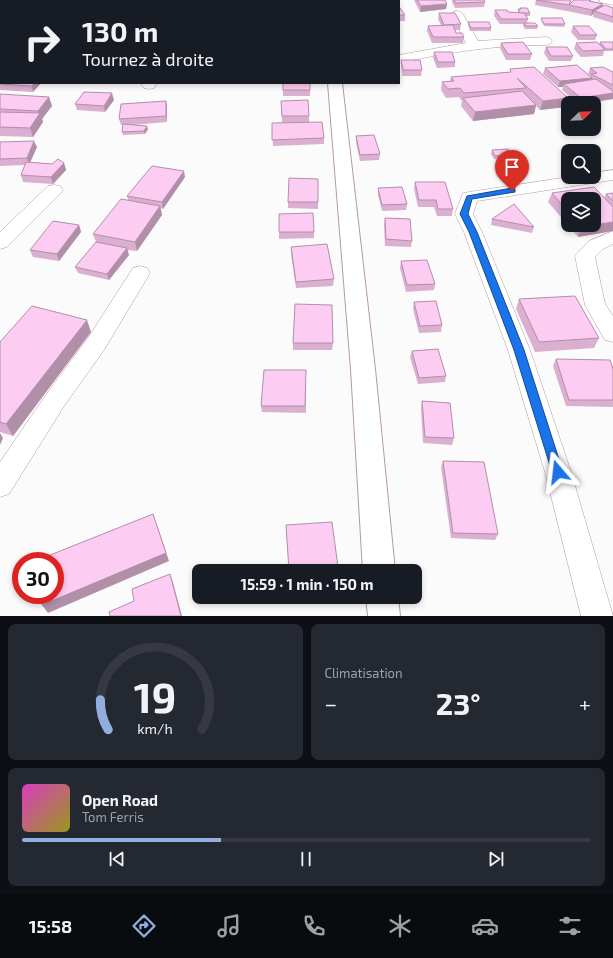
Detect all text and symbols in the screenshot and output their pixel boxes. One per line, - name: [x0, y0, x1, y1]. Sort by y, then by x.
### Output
- text: 130 m: [82, 14, 158, 48]
- icon: right: [16, 16, 68, 68]
- text: Tournez à droite: [82, 48, 214, 70]
- north arrow: [561, 96, 601, 136]
- map controls: [561, 96, 601, 232]
- button: search: [561, 144, 601, 184]
- pin: [495, 150, 529, 191]
- icon: arrive: [501, 156, 523, 178]
- button: layers: [561, 192, 601, 232]
- position arrow: [537, 451, 579, 493]
- speed limit sign: 30: [12, 552, 64, 604]
- text: 15:59 · 1 min · 150 m: [240, 575, 374, 593]
- text: Climatisation: [325, 665, 403, 681]
- text: 19: [134, 671, 177, 721]
- text: 23°: [436, 685, 481, 721]
- text: −: [325, 690, 337, 716]
- text: +: [579, 690, 591, 716]
- text: km/h: [138, 720, 173, 737]
- text: Open Road: [82, 791, 158, 809]
- text: Tom Ferris: [82, 809, 144, 825]
- icon: previous: [106, 848, 128, 870]
- icon: pause: [295, 848, 317, 870]
- icon: next: [485, 848, 507, 870]
- icon: directions: [130, 912, 158, 940]
- icon: music: [215, 912, 243, 940]
- icon: phone: [300, 912, 328, 940]
- icon: climate: [386, 912, 414, 940]
- icon: car: [471, 912, 499, 940]
- icon: filters: [556, 912, 584, 940]
- text: 15:58: [29, 915, 72, 937]

